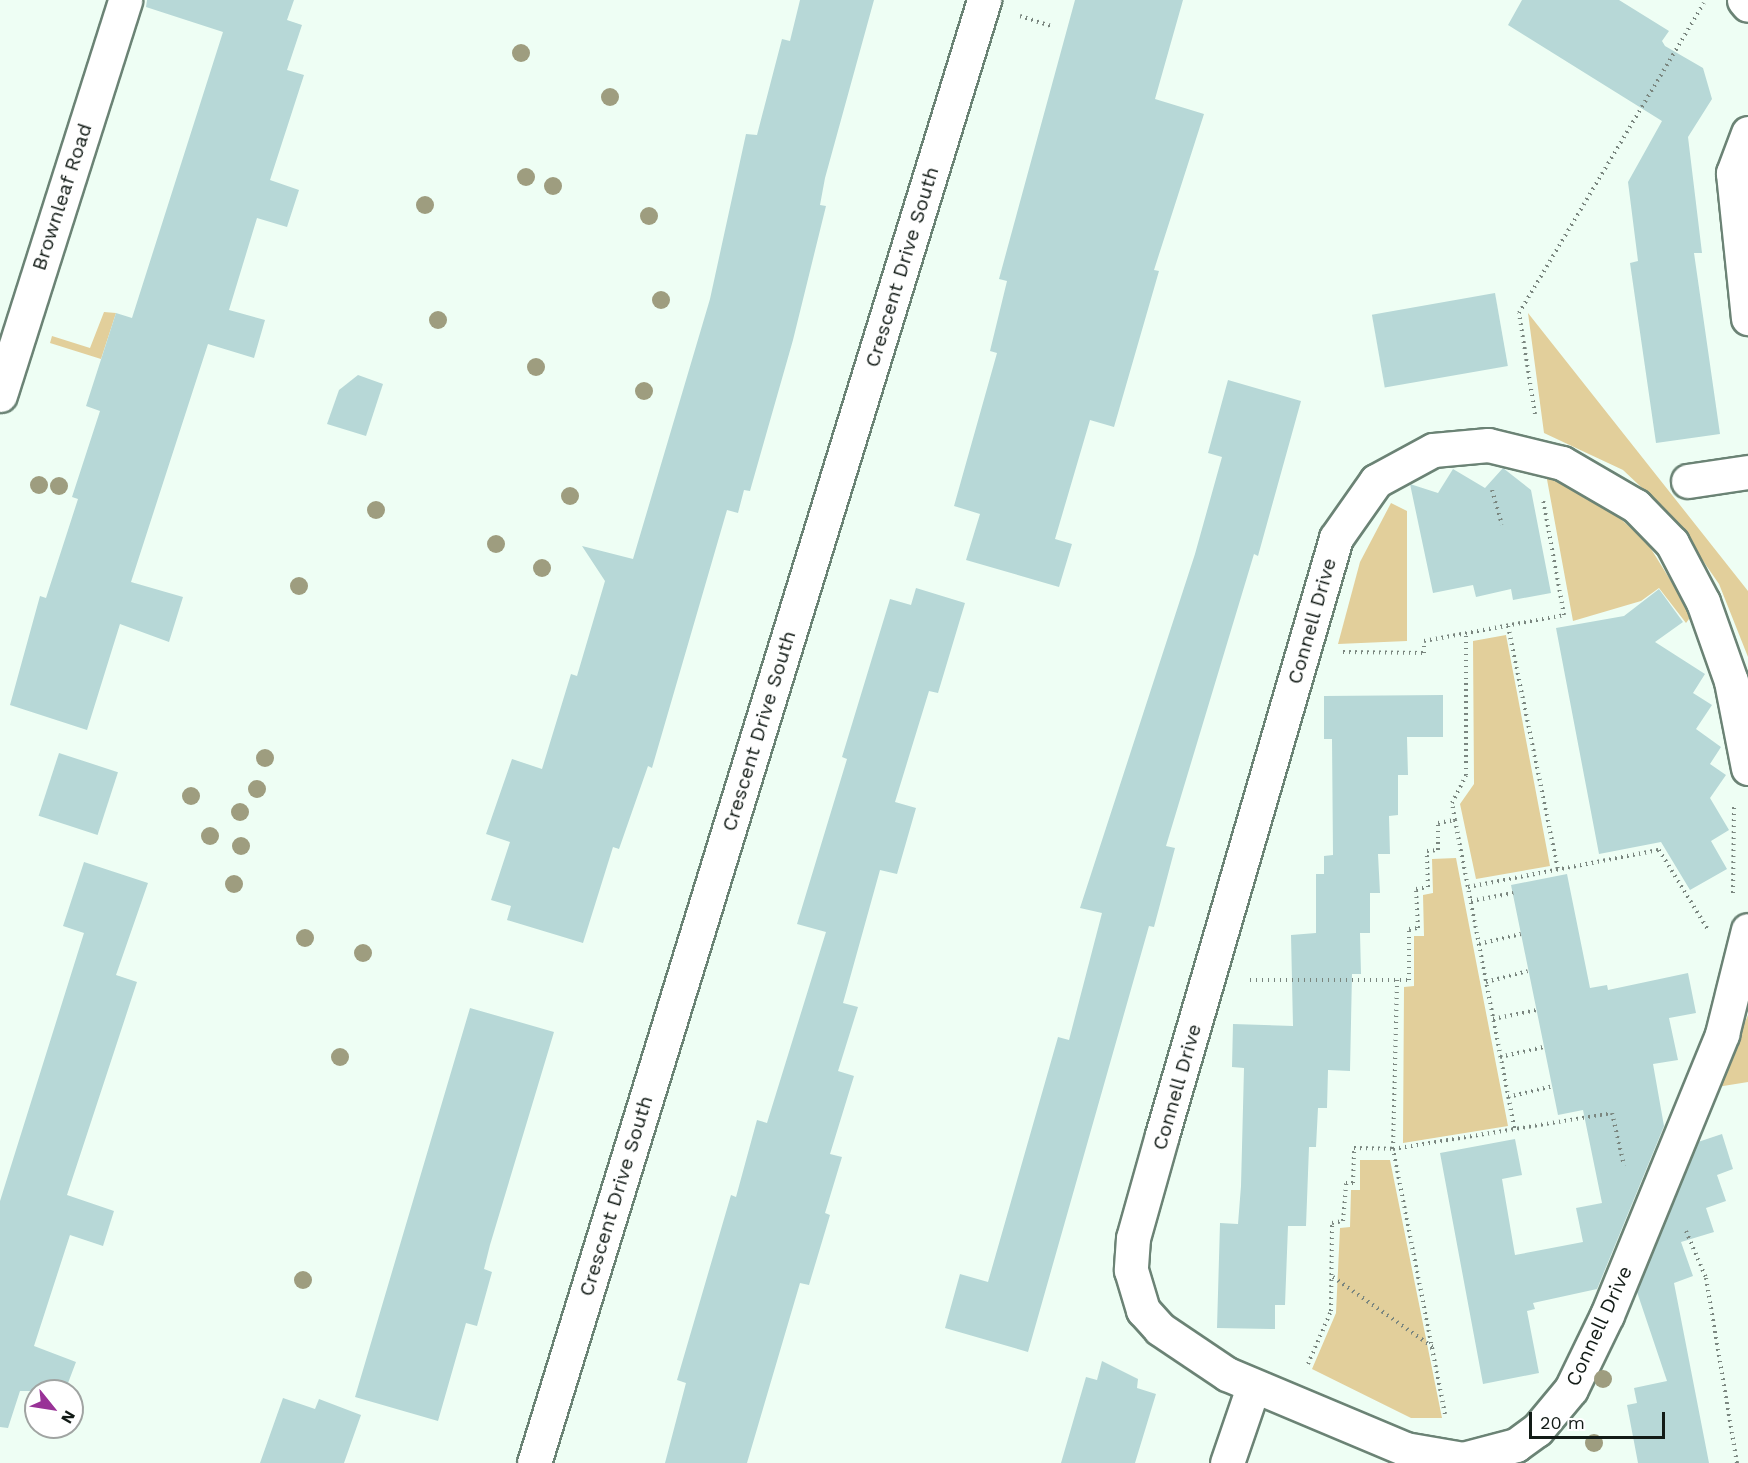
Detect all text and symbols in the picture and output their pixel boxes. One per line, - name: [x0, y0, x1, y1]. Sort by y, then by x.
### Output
- street label: Brownleaf Road: [27, 120, 97, 274]
- street label: Crescent Drive South: [860, 164, 944, 370]
- street label: Connell Drive: [1282, 555, 1342, 687]
- street label: Crescent Drive South: [717, 628, 801, 834]
- street label: Connell Drive: [1147, 1021, 1207, 1153]
- street label: Crescent Drive South: [574, 1093, 658, 1299]
- street label: Connell Drive: [1560, 1262, 1638, 1390]
- north arrow: [24, 1379, 84, 1439]
- scale bar: [1532, 1400, 1668, 1438]
- text: N: [57, 1407, 79, 1427]
- text: 20 m: [1540, 1412, 1585, 1433]

